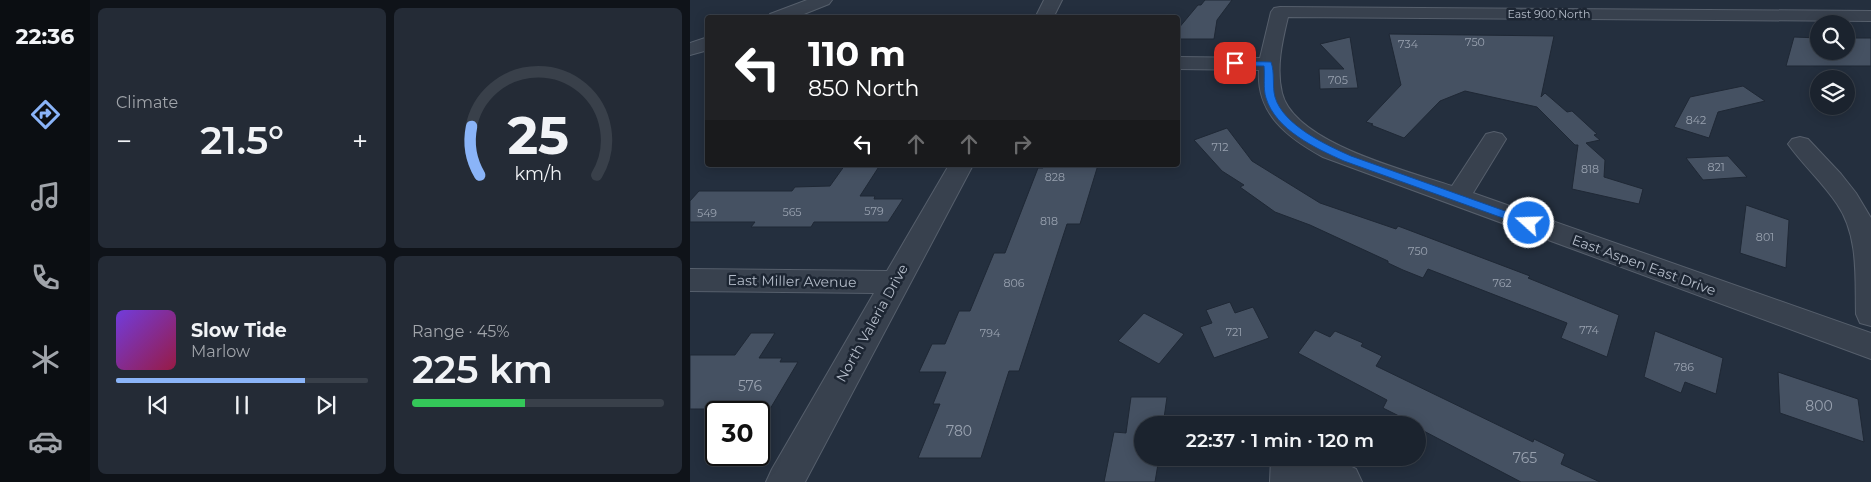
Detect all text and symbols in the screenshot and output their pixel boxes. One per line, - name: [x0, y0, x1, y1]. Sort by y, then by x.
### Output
- street label: East 900 North: [1508, 7, 1590, 21]
- map controls: [1810, 15, 1855, 115]
- button: search: [1810, 15, 1855, 60]
- text: 22:36: [16, 23, 74, 50]
- text: 110 m: [808, 32, 906, 75]
- icon: left: [725, 35, 790, 100]
- house number: 750: [1465, 35, 1485, 49]
- house number: 734: [1398, 37, 1419, 51]
- pin: [1214, 42, 1256, 84]
- icon: arrive: [1221, 49, 1249, 77]
- button: layers: [1810, 70, 1855, 115]
- house number: 705: [1328, 73, 1348, 87]
- text: 850 North: [808, 75, 919, 102]
- text: Climate: [116, 93, 178, 112]
- icon: directions: [28, 97, 63, 132]
- text: 25: [507, 104, 569, 167]
- house number: 842: [1686, 113, 1706, 127]
- text: 21.5°: [200, 117, 284, 164]
- text: −: [116, 124, 132, 158]
- text: +: [352, 124, 368, 158]
- icon: left: [849, 130, 877, 158]
- icon: ahead: [902, 130, 930, 158]
- icon: ahead: [955, 130, 983, 158]
- icon: right: [1008, 130, 1036, 158]
- house number: 712: [1212, 140, 1228, 154]
- house number: 821: [1707, 160, 1725, 174]
- house number: 818: [1581, 162, 1599, 176]
- text: km/h: [514, 163, 562, 184]
- house number: 828: [1045, 170, 1065, 184]
- icon: music: [28, 179, 63, 214]
- position arrow: [1502, 196, 1554, 248]
- house number: 579: [864, 204, 884, 218]
- house number: 565: [782, 205, 802, 219]
- house number: 549: [697, 206, 717, 220]
- house number: 818: [1040, 214, 1058, 228]
- house number: 801: [1756, 230, 1774, 244]
- street label: East Aspen East Drive: [1570, 231, 1718, 299]
- house number: 750: [1408, 244, 1428, 258]
- icon: phone: [28, 260, 63, 295]
- street label: North Valeria Drive: [832, 261, 912, 385]
- street label: East Miller Avenue: [727, 271, 857, 291]
- house number: 806: [1004, 276, 1025, 290]
- house number: 762: [1492, 276, 1512, 290]
- text: Slow Tide: [191, 319, 287, 342]
- text: Range · 45%: [412, 322, 510, 341]
- house number: 774: [1579, 323, 1599, 337]
- house number: 721: [1226, 325, 1242, 339]
- house number: 794: [980, 326, 1001, 340]
- icon: climate: [28, 342, 63, 377]
- text: Marlow: [191, 342, 250, 361]
- text: 225 km: [412, 346, 553, 393]
- house number: 786: [1674, 360, 1694, 374]
- house number: 576: [738, 377, 763, 395]
- icon: previous: [144, 391, 172, 419]
- icon: pause: [228, 391, 256, 419]
- icon: next: [312, 391, 340, 419]
- house number: 800: [1805, 397, 1833, 415]
- speed limit sign: 30: [705, 401, 770, 466]
- house number: 780: [946, 422, 972, 440]
- icon: car: [28, 424, 63, 459]
- text: 22:37 · 1 min · 120 m: [1186, 429, 1374, 452]
- house number: 765: [1513, 449, 1537, 467]

